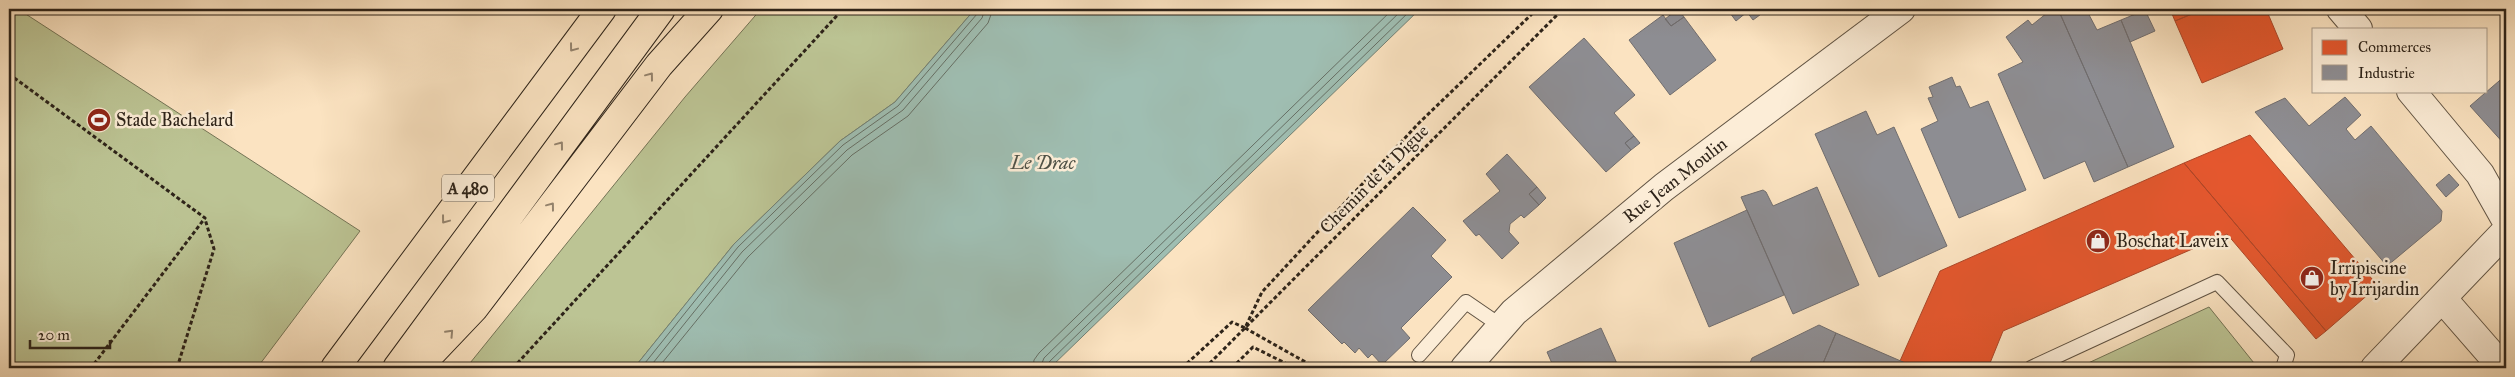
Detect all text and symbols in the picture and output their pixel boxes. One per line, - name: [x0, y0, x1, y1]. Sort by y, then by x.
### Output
- legend: [2312, 28, 2488, 92]
- text: Commerces: [2358, 38, 2431, 56]
- one-way arrow: [571, 42, 579, 51]
- text: Industrie: [2358, 64, 2415, 82]
- one-way arrow: [644, 73, 652, 82]
- sports icon: Stade Bachelard: [86, 107, 112, 133]
- place label: Stade Bachelard: [116, 109, 233, 131]
- street label: Chemin de la Digue: [1315, 120, 1434, 239]
- street label: Rue Jean Moulin: [1619, 132, 1732, 228]
- one-way arrow: [554, 141, 563, 151]
- water label: Le Drac: [1010, 151, 1076, 174]
- road number: A 480: [442, 174, 494, 202]
- one-way arrow: [546, 203, 554, 212]
- one-way arrow: [442, 214, 450, 223]
- shop icon: Boschat Laveix: [2085, 228, 2111, 254]
- place label: Boschat Laveix: [2116, 230, 2229, 252]
- place label: Irripiscine by Irrijardin: [2330, 257, 2420, 300]
- shop icon: Irripiscine by Irrijardin: [2299, 265, 2325, 291]
- scale bar: [30, 317, 110, 349]
- text: 20 m: [38, 326, 70, 344]
- one-way arrow: [444, 329, 453, 338]

